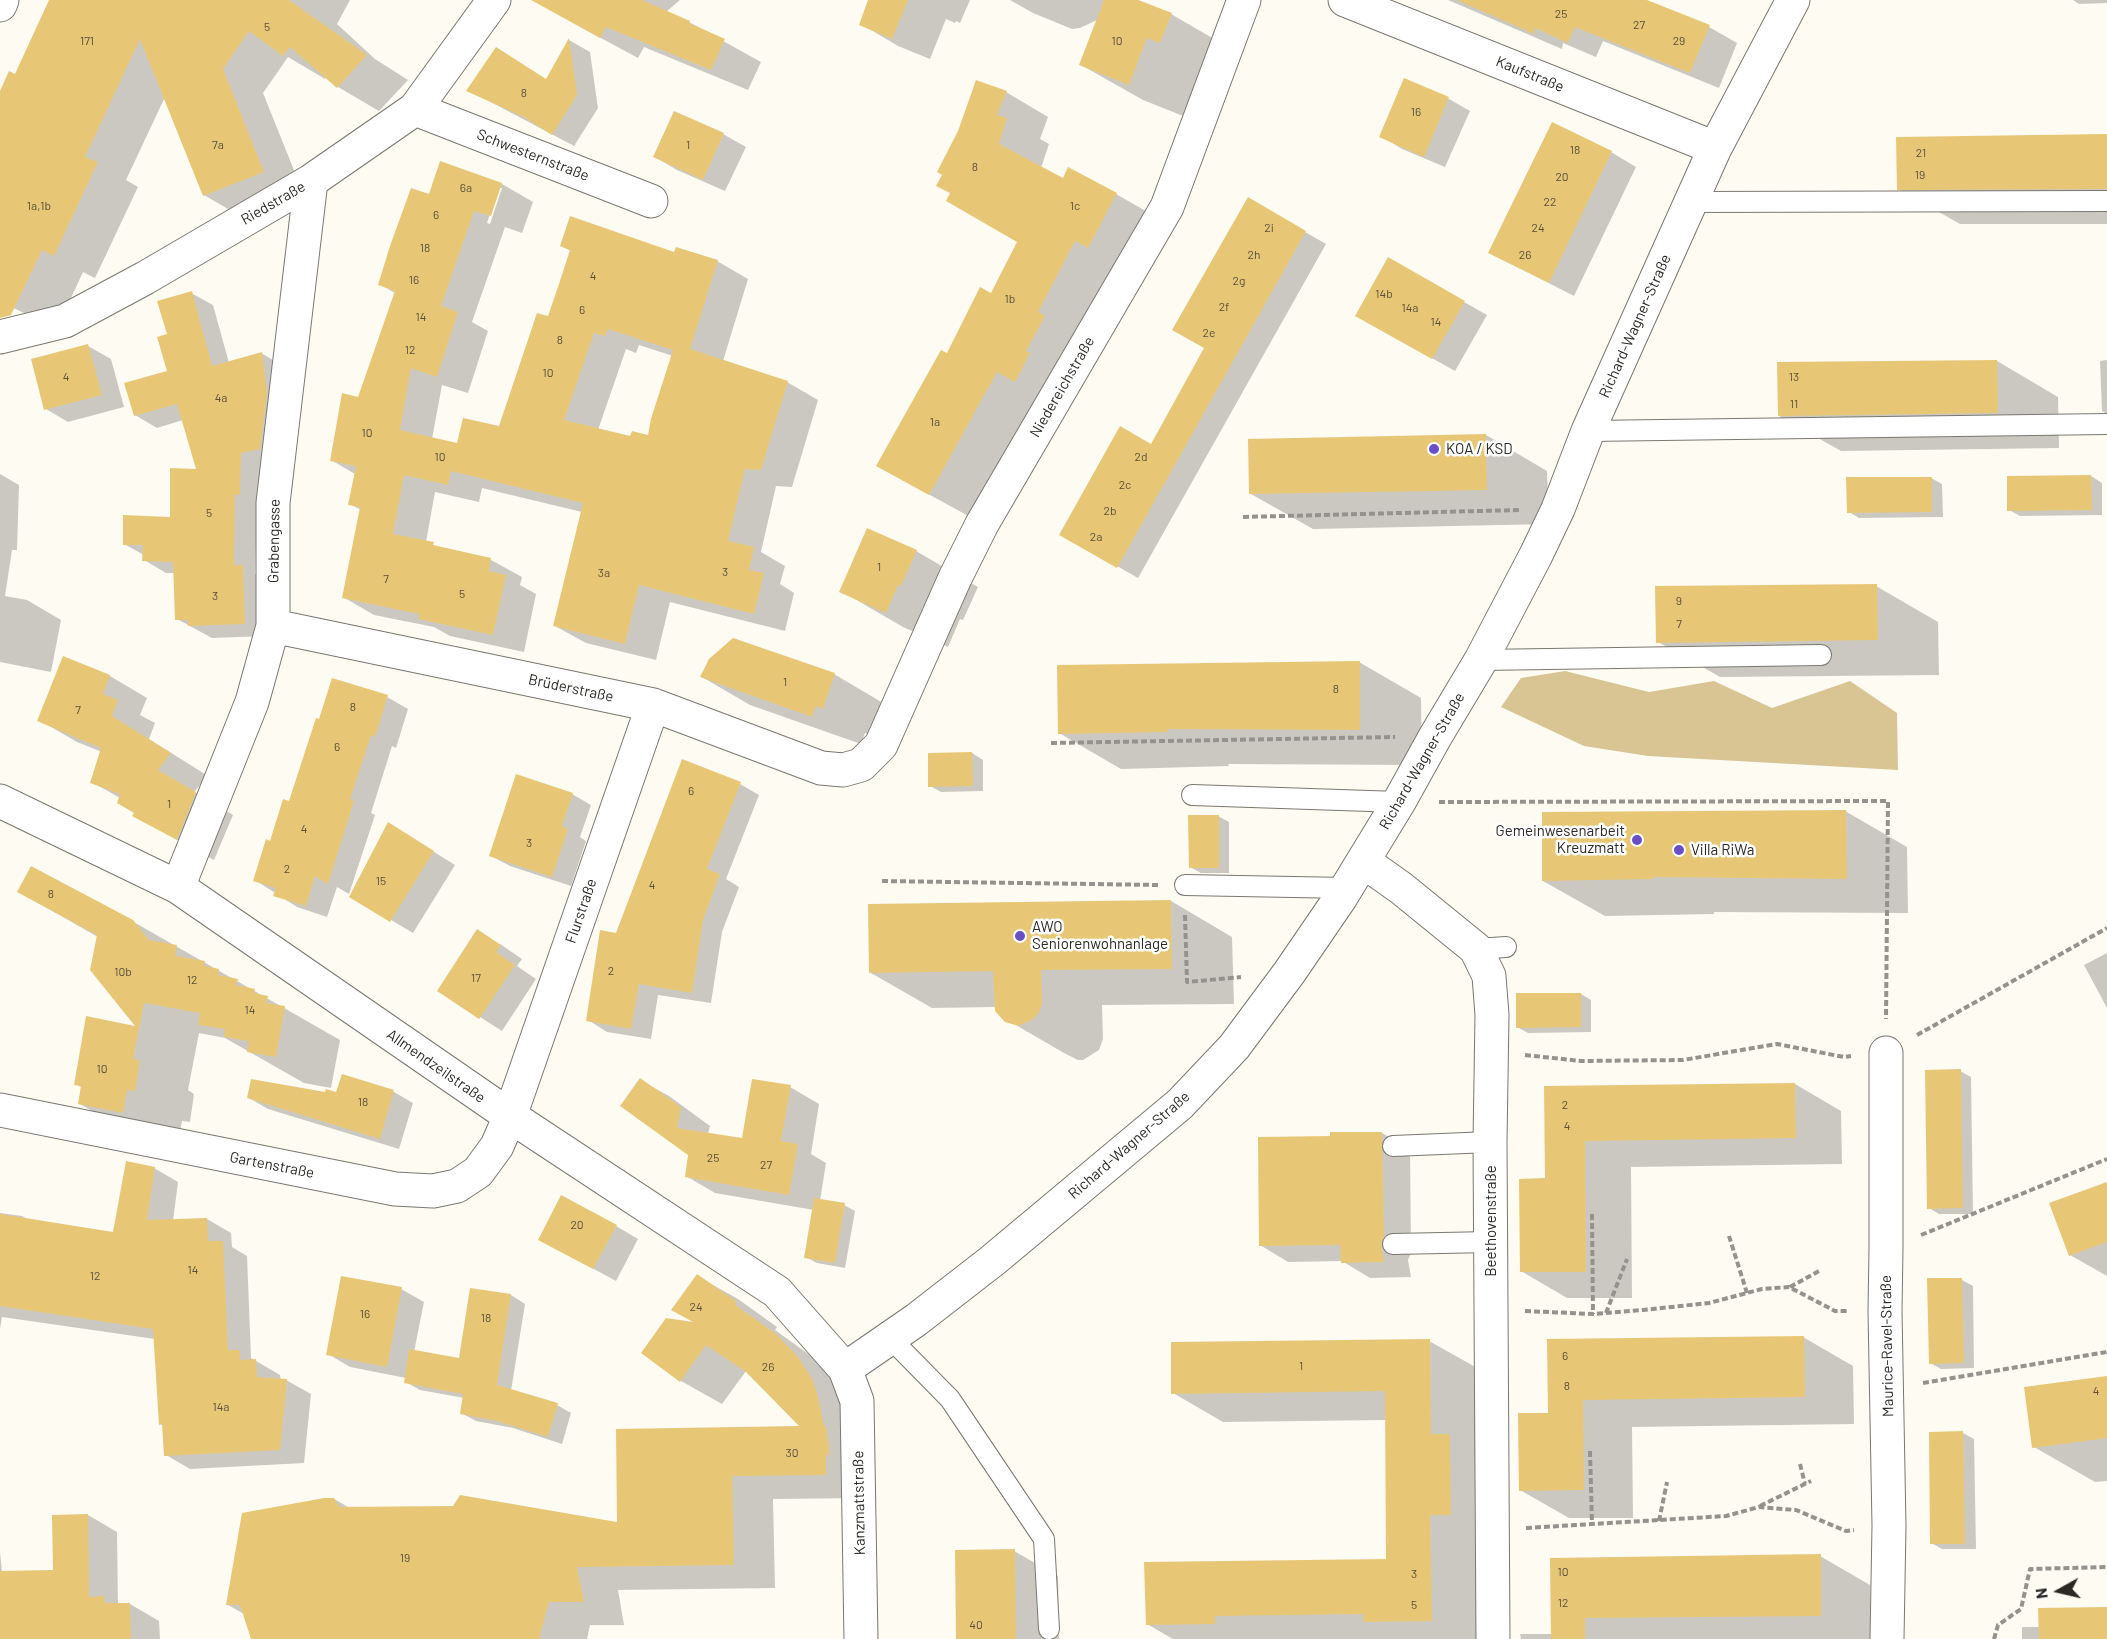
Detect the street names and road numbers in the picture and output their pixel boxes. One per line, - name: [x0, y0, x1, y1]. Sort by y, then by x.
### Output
- street label: Kaufstraße: [1493, 52, 1567, 96]
- street label: Schwesternstraße: [474, 125, 592, 185]
- street label: Riedstraße: [238, 177, 308, 229]
- street label: Richard-Wagner-Straße: [1595, 251, 1675, 401]
- street label: Niedereichstraße: [1026, 333, 1098, 441]
- street label: Grabengasse: [264, 499, 284, 583]
- street label: Brüderstraße: [527, 670, 615, 706]
- street label: Richard-Wagner-Straße: [1375, 689, 1469, 833]
- street label: Flurstraße: [561, 876, 601, 946]
- street label: Allmendzeilstraße: [383, 1025, 489, 1107]
- street label: Richard-Wagner-Straße: [1065, 1087, 1193, 1203]
- street label: Gartenstraße: [228, 1148, 316, 1182]
- street label: Beethovenstraße: [1482, 1165, 1500, 1277]
- street label: Maurice-Ravel-Straße: [1877, 1275, 1897, 1417]
- street label: Kanzmattstraße: [849, 1451, 869, 1555]

